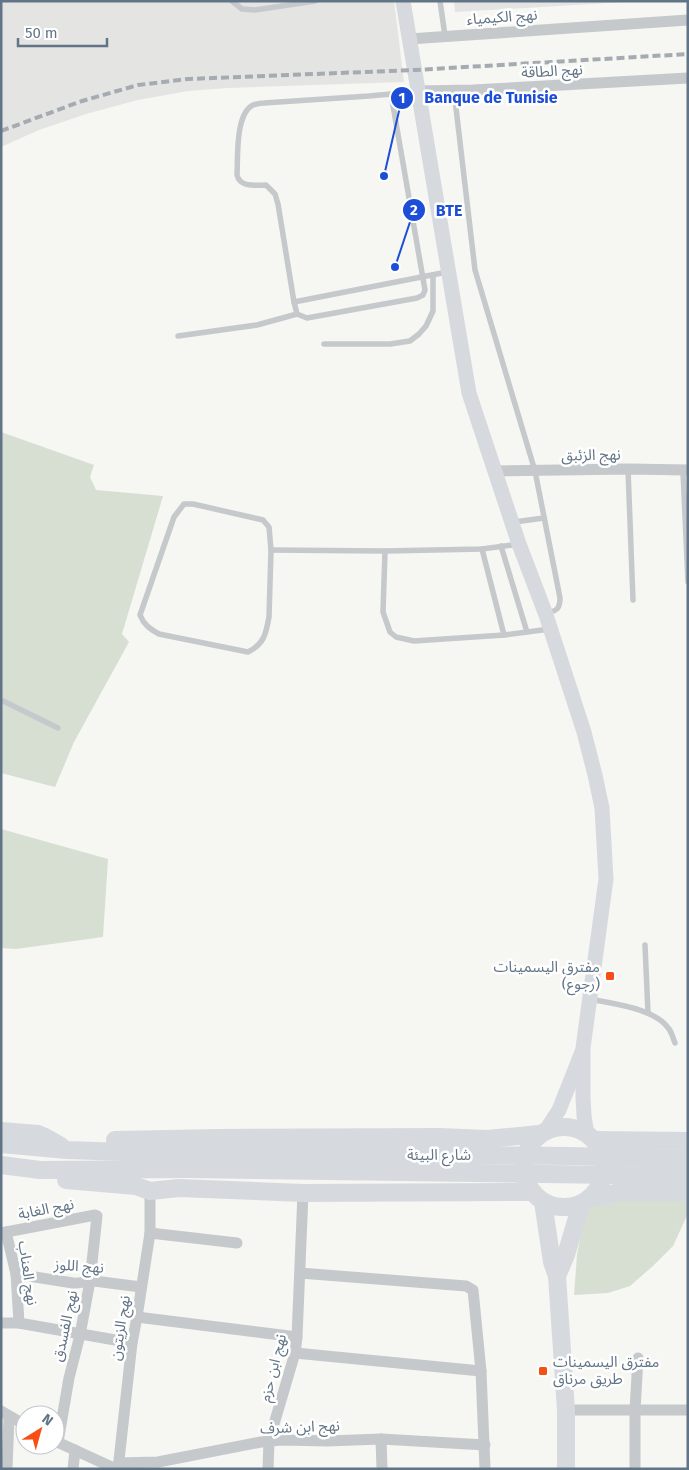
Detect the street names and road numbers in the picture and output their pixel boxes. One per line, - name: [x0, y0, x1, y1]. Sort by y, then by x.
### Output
- street label: نهج الكيمياء: [466, 6, 538, 31]
- street label: نهج الطاقة: [521, 60, 584, 85]
- street label: نهج الزئبق: [561, 445, 621, 468]
- street label: شارع البيئة: [407, 1146, 471, 1167]
- street label: نهج الغابة: [17, 1195, 76, 1226]
- street label: نهج العناب: [12, 1240, 41, 1307]
- street label: نهج اللوز: [52, 1255, 105, 1280]
- street label: نهج الفسدق: [49, 1289, 84, 1364]
- street label: نهج الزيتون: [106, 1294, 137, 1362]
- street label: نهج ابن حزم: [256, 1332, 293, 1405]
- street label: نهج ابن شرف: [260, 1417, 340, 1440]

